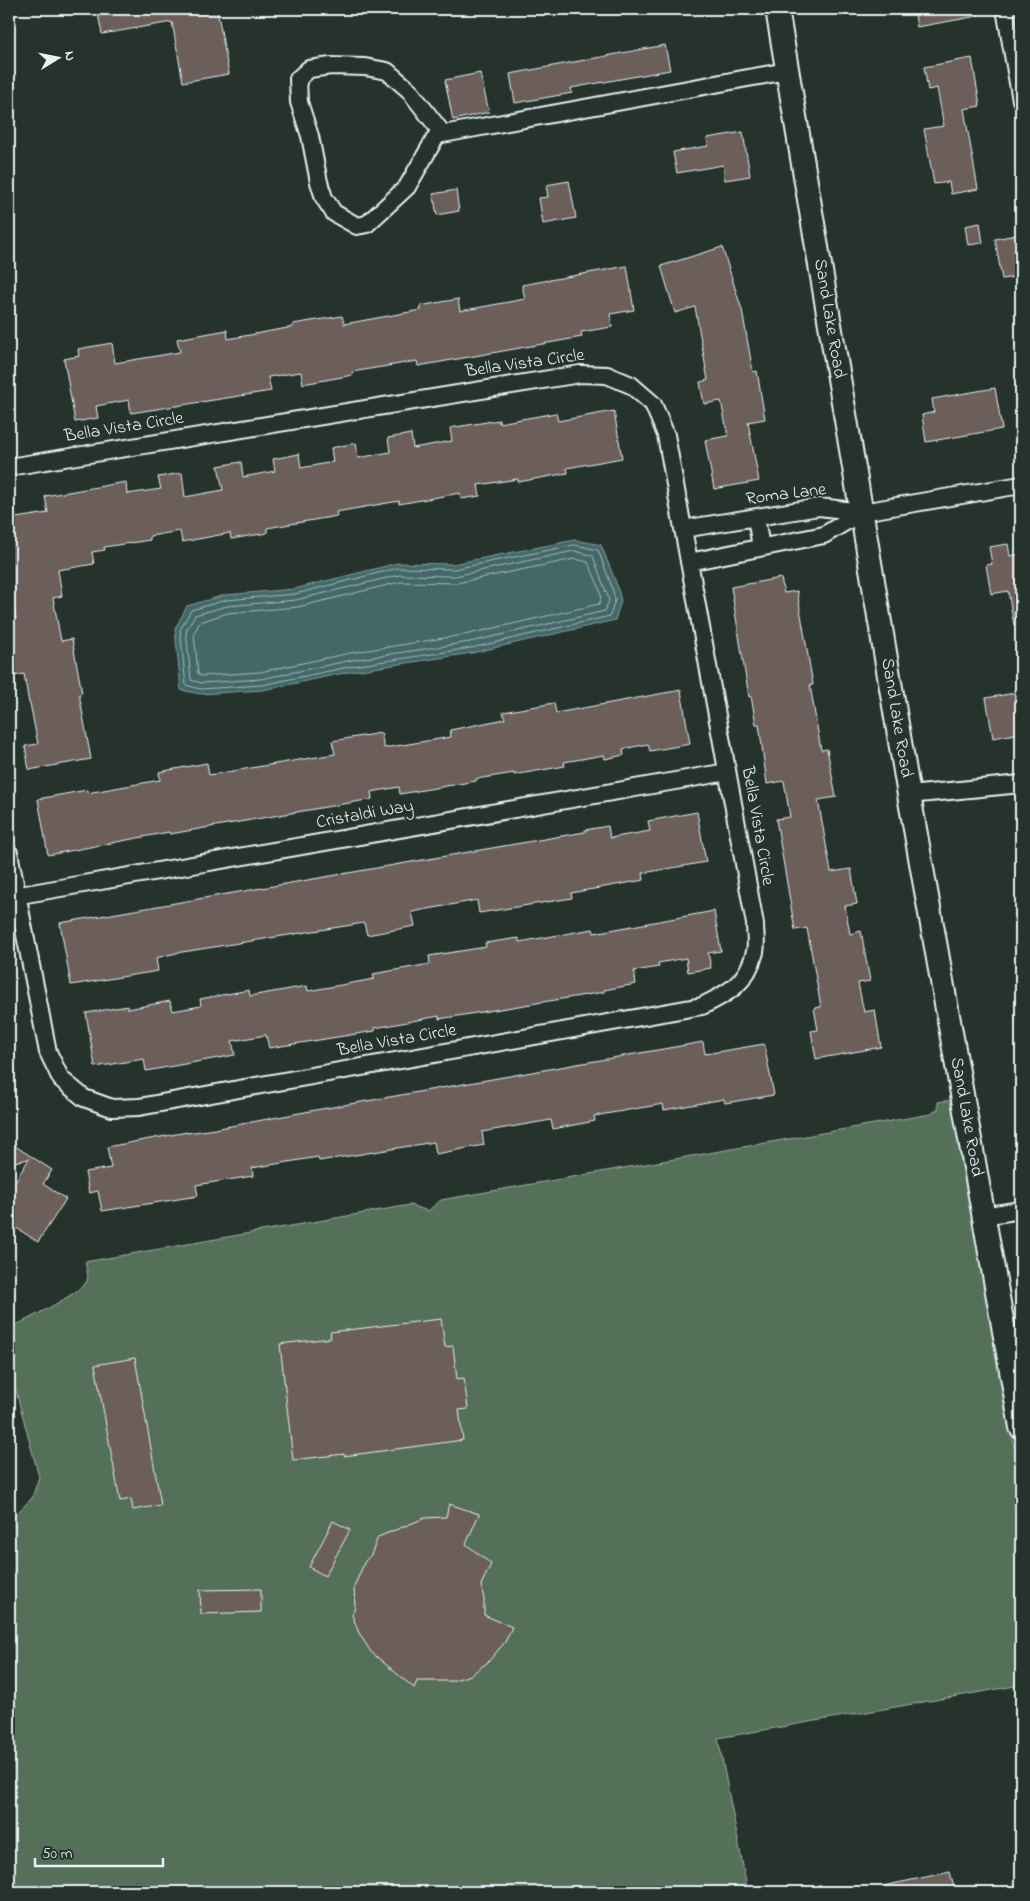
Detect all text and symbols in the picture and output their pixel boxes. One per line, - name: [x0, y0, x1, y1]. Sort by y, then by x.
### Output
- north arrow: [32, 32, 82, 82]
- text: N: [58, 50, 80, 62]
- street label: Sand Lake Road: [806, 257, 852, 380]
- street label: Bella Vista Circle: [463, 343, 587, 385]
- street label: Bella Vista Circle: [62, 406, 186, 450]
- street label: Roma Lane: [744, 477, 829, 513]
- street label: Sand Lake Road: [873, 656, 919, 780]
- street label: Bella Vista Circle: [734, 764, 780, 888]
- street label: Cristaldi Way: [314, 794, 416, 836]
- street label: Bella Vista Circle: [335, 1018, 459, 1064]
- street label: Sand Lake Road: [943, 1055, 989, 1179]
- scale bar: [35, 1836, 162, 1868]
- text: 50 m: [42, 1843, 73, 1865]

